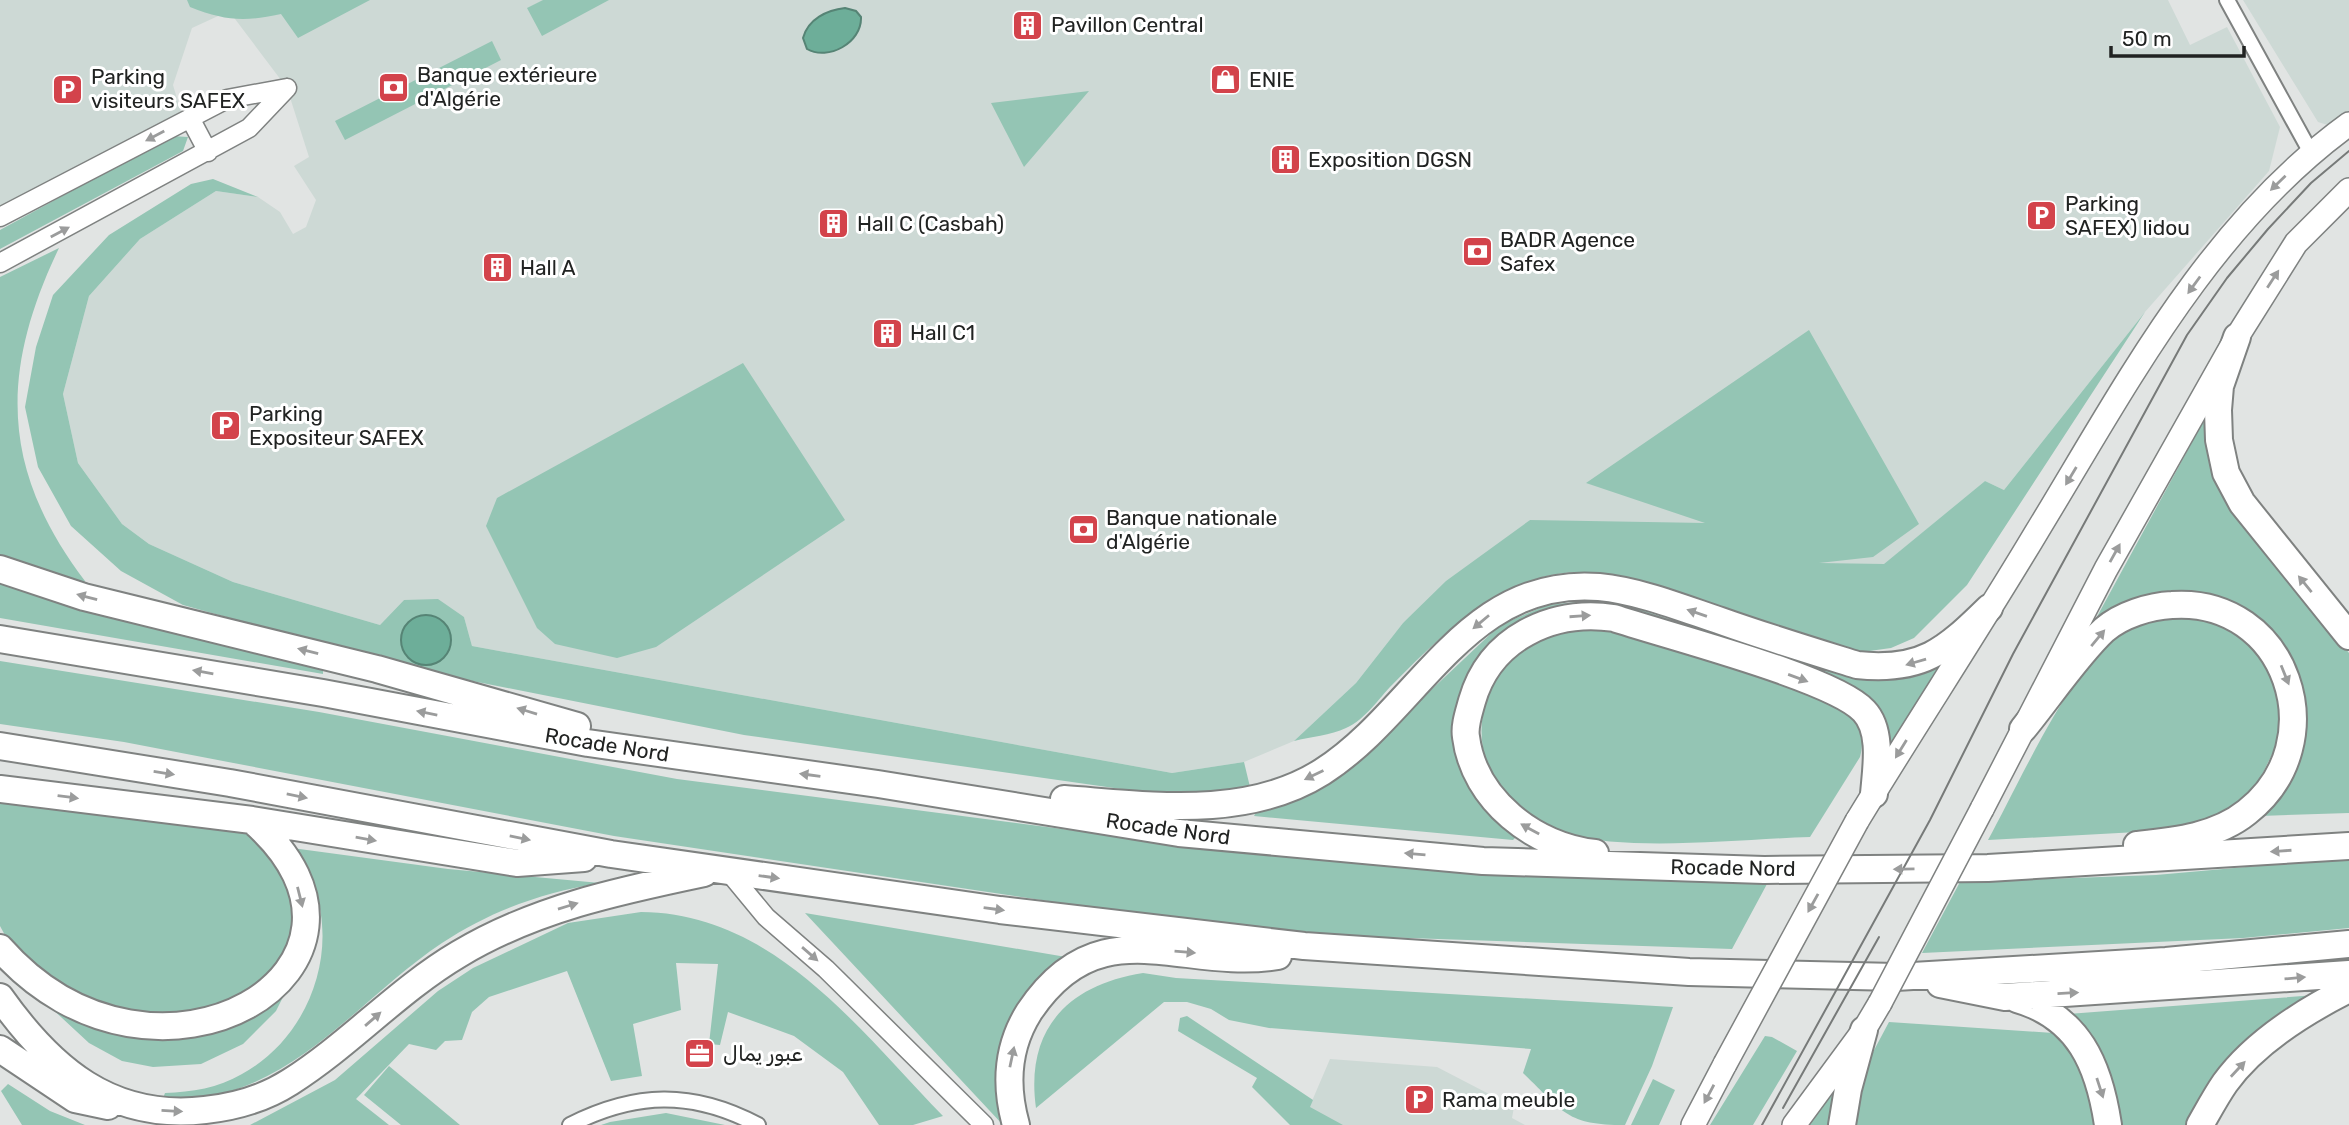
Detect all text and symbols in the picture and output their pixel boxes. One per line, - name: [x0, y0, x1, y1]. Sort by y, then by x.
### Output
- building icon: Pavillon Central: [1011, 8, 1045, 42]
- place label: Pavillon Central: [1051, 12, 1204, 37]
- scale bar: [2111, 14, 2244, 58]
- text: 50 m: [2122, 26, 2172, 51]
- place label: Banque extérieure d'Algérie: [417, 62, 597, 111]
- shop icon: ENIE: [1209, 63, 1243, 97]
- place label: Parking visiteurs SAFEX: [91, 64, 245, 113]
- place label: ENIE: [1249, 67, 1295, 92]
- bank icon: Banque extérieure d'Algérie: [377, 70, 411, 104]
- parking icon: Parking visiteurs SAFEX: [51, 72, 85, 106]
- one-way arrow: [146, 130, 165, 142]
- building icon: Exposition DGSN: [1268, 143, 1302, 177]
- place label: Exposition DGSN: [1308, 147, 1472, 172]
- one-way arrow: [2269, 174, 2286, 191]
- place label: Parking SAFEX) lidou: [2065, 191, 2190, 240]
- parking icon: Parking SAFEX) lidou: [2025, 199, 2059, 233]
- building icon: Hall C (Casbah): [817, 207, 851, 241]
- place label: Hall C (Casbah): [857, 211, 1004, 236]
- one-way arrow: [51, 226, 71, 238]
- place label: BADR Agence Safex: [1500, 227, 1635, 276]
- bank icon: BADR Agence Safex: [1460, 235, 1494, 269]
- building icon: Hall A: [480, 251, 514, 285]
- place label: Hall A: [520, 255, 575, 280]
- one-way arrow: [2267, 269, 2280, 289]
- one-way arrow: [2187, 276, 2201, 294]
- building icon: Hall C1: [870, 316, 904, 350]
- place label: Hall C1: [910, 320, 975, 345]
- place label: Parking Expositeur SAFEX: [249, 401, 424, 450]
- parking icon: Parking Expositeur SAFEX: [209, 409, 243, 443]
- one-way arrow: [2065, 467, 2077, 486]
- place label: Banque nationale d'Algérie: [1106, 505, 1277, 554]
- bank icon: Banque nationale d'Algérie: [1066, 513, 1100, 547]
- one-way arrow: [2109, 543, 2121, 562]
- one-way arrow: [2297, 576, 2312, 594]
- one-way arrow: [76, 591, 98, 602]
- one-way arrow: [1686, 607, 1707, 618]
- one-way arrow: [1569, 610, 1591, 621]
- one-way arrow: [1472, 614, 1489, 629]
- one-way arrow: [2090, 629, 2106, 647]
- one-way arrow: [297, 645, 319, 656]
- one-way arrow: [1905, 658, 1926, 668]
- one-way arrow: [2279, 665, 2290, 686]
- one-way arrow: [192, 667, 214, 678]
- one-way arrow: [1788, 673, 1809, 684]
- one-way arrow: [516, 706, 537, 716]
- one-way arrow: [416, 707, 438, 718]
- street label: Rocade Nord: [543, 722, 671, 767]
- one-way arrow: [1895, 740, 1908, 759]
- one-way arrow: [153, 768, 175, 779]
- one-way arrow: [799, 769, 821, 780]
- one-way arrow: [1304, 769, 1324, 781]
- one-way arrow: [286, 791, 308, 802]
- one-way arrow: [57, 792, 79, 803]
- street label: Rocade Nord: [1104, 807, 1232, 850]
- one-way arrow: [1521, 823, 1540, 835]
- one-way arrow: [509, 832, 531, 843]
- one-way arrow: [355, 834, 377, 845]
- one-way arrow: [2270, 846, 2292, 857]
- one-way arrow: [1404, 849, 1426, 860]
- street label: Rocade Nord: [1670, 854, 1796, 881]
- one-way arrow: [1893, 863, 1915, 874]
- one-way arrow: [758, 872, 780, 883]
- one-way arrow: [295, 886, 306, 908]
- one-way arrow: [1807, 893, 1819, 912]
- one-way arrow: [557, 900, 578, 911]
- one-way arrow: [984, 903, 1006, 914]
- one-way arrow: [801, 946, 818, 961]
- one-way arrow: [1175, 947, 1197, 958]
- one-way arrow: [2284, 972, 2306, 983]
- one-way arrow: [2057, 987, 2079, 998]
- one-way arrow: [364, 1012, 381, 1027]
- office icon: عبور يمال: [683, 1037, 717, 1071]
- place label: عبور يمال: [723, 1041, 803, 1066]
- one-way arrow: [1006, 1046, 1017, 1068]
- one-way arrow: [2230, 1061, 2246, 1078]
- one-way arrow: [2095, 1078, 2106, 1099]
- parking icon: Rama meuble: [1402, 1083, 1436, 1117]
- one-way arrow: [1703, 1085, 1715, 1104]
- place label: Rama meuble: [1442, 1087, 1575, 1112]
- one-way arrow: [161, 1106, 183, 1117]

